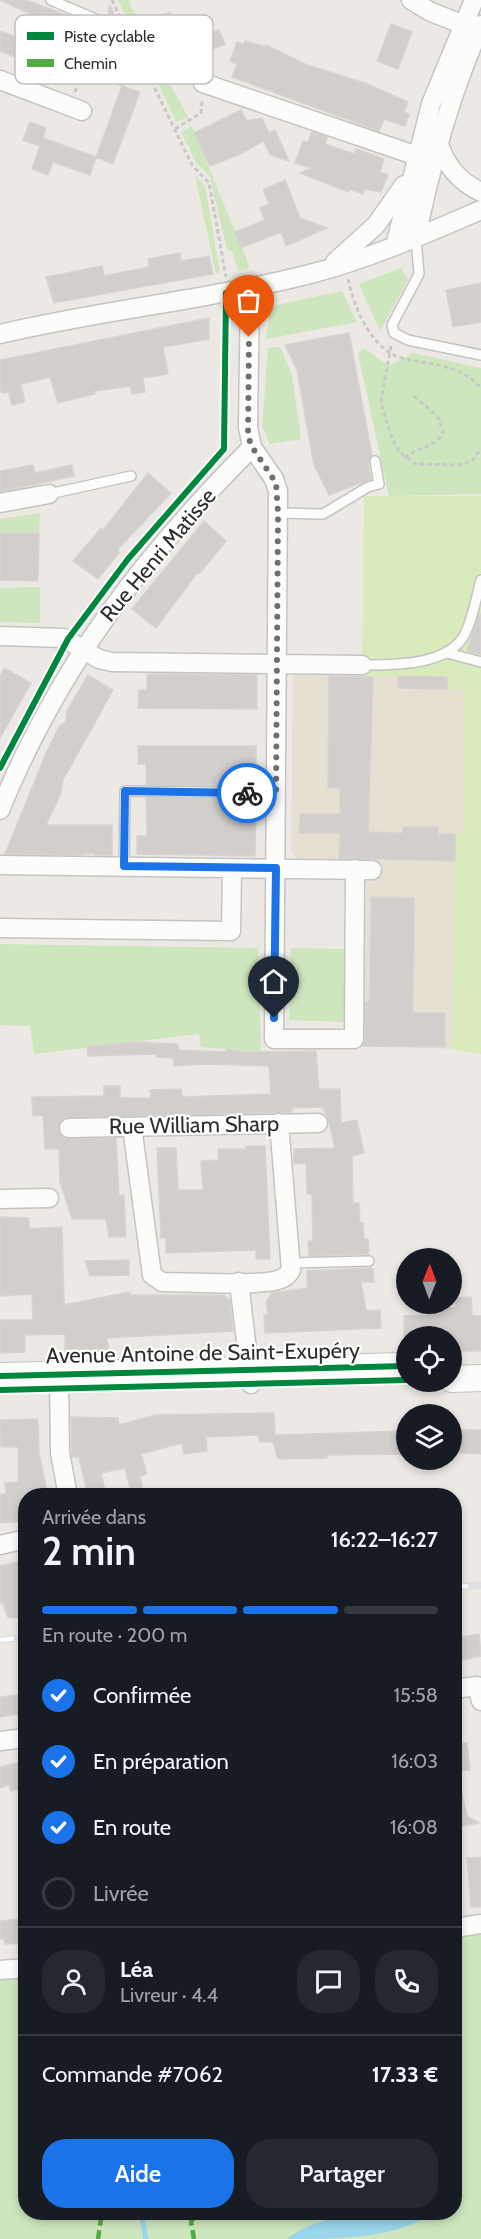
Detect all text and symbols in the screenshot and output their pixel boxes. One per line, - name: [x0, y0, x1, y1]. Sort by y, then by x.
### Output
- legend: [15, 15, 213, 84]
- text: Piste cyclable: [64, 27, 155, 46]
- text: Chemin: [64, 54, 117, 73]
- pin: [223, 275, 274, 337]
- icon: bag: [232, 284, 265, 317]
- street label: Rue Henri Matisse: [94, 483, 222, 627]
- courier: [217, 763, 277, 823]
- icon: bike: [231, 777, 264, 810]
- pin: [248, 956, 299, 1018]
- icon: home: [257, 965, 290, 998]
- street label: Rue William Sharp: [109, 1110, 279, 1140]
- north arrow: [396, 1248, 462, 1314]
- map controls: [396, 1248, 462, 1470]
- button: locate: [396, 1326, 462, 1392]
- street label: Avenue Antoine de Saint-Exupéry: [46, 1337, 360, 1369]
- button: layers: [396, 1404, 462, 1470]
- text: Arrivée dans: [42, 1505, 146, 1529]
- text: 16:22–16:27: [331, 1526, 438, 1553]
- text: 2 min: [42, 1527, 136, 1575]
- text: En route · 200 m: [42, 1623, 187, 1647]
- icon: check: [42, 1679, 75, 1712]
- text: Confirmée: [93, 1682, 191, 1709]
- text: 15:58: [394, 1683, 438, 1707]
- icon: check: [42, 1745, 75, 1778]
- text: En préparation: [93, 1748, 229, 1775]
- text: 16:03: [391, 1749, 438, 1773]
- icon: check: [42, 1811, 75, 1844]
- text: En route: [93, 1814, 171, 1841]
- text: 16:08: [390, 1815, 438, 1839]
- text: Livrée: [93, 1880, 149, 1907]
- button: person: [42, 1950, 105, 2013]
- button: chat: [297, 1950, 360, 2013]
- button: phone: [375, 1950, 438, 2013]
- text: Léa: [120, 1956, 153, 1983]
- text: Livreur · 4.4: [120, 1983, 218, 2007]
- text: Commande #7062: [42, 2061, 223, 2088]
- text: 17.33 €: [372, 2061, 438, 2088]
- button: Aide: [42, 2139, 234, 2208]
- button: Partager: [246, 2139, 438, 2208]

